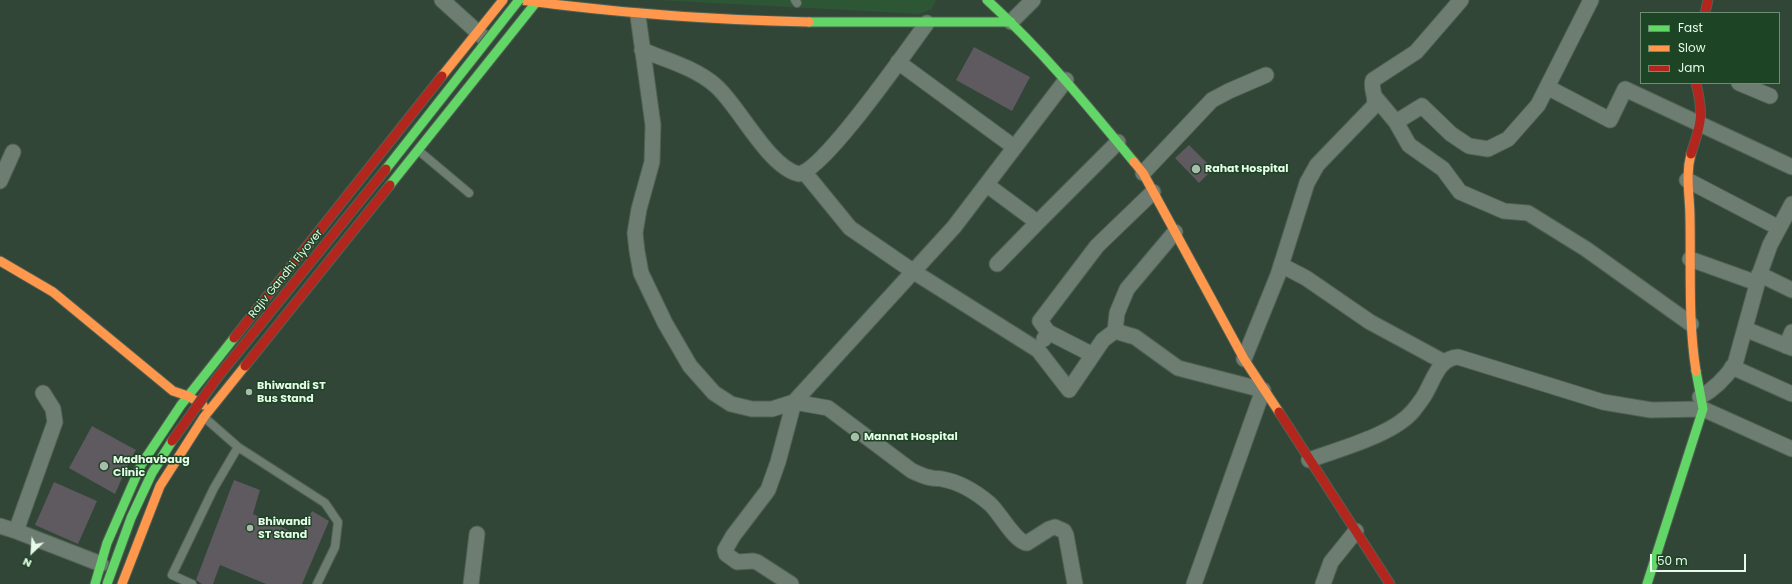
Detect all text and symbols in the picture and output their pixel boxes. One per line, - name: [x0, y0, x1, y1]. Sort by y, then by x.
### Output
- legend: [1640, 12, 1780, 84]
- text: Fast: [1678, 19, 1703, 36]
- text: Slow: [1678, 39, 1706, 56]
- text: Jam: [1678, 59, 1705, 76]
- place label: Rahat Hospital: [1205, 162, 1288, 176]
- marker: Rahat Hospital: [1190, 163, 1202, 175]
- street label: Rajiv Gandhi Flyover: [246, 227, 326, 321]
- place label: Bhiwandi ST Bus Stand: [257, 379, 326, 405]
- marker: Bhiwandi ST Bus Stand: [244, 387, 254, 397]
- place label: Mannat Hospital: [864, 430, 958, 444]
- marker: Mannat Hospital: [849, 431, 861, 443]
- place label: Madhavbaug Clinic: [113, 453, 190, 479]
- marker: Madhavbaug Clinic: [98, 460, 110, 472]
- place label: Bhiwandi ST Stand: [258, 515, 311, 541]
- marker: Bhiwandi ST Stand: [245, 523, 255, 533]
- north arrow: [12, 532, 52, 572]
- scale bar: [1652, 546, 1748, 572]
- text: 50 m: [1657, 552, 1688, 569]
- text: N: [20, 554, 34, 572]

